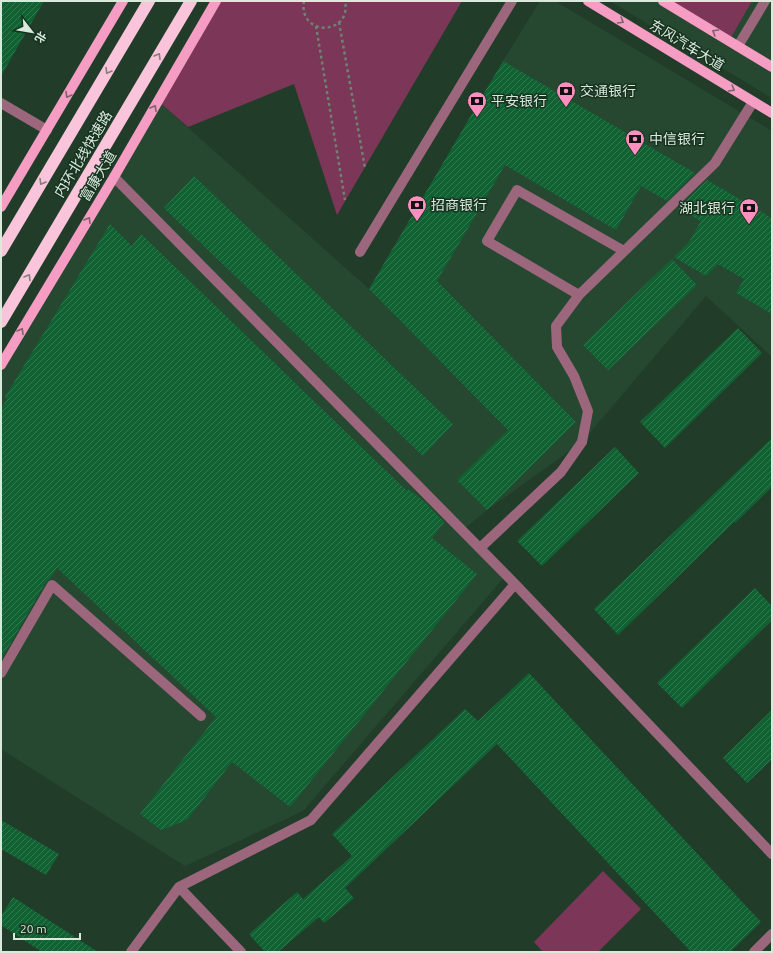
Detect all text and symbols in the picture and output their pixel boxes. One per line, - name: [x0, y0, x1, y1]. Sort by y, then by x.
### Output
- north arrow: [12, 12, 52, 52]
- one-way arrow: [617, 17, 624, 24]
- street label: 东风汽车大道: [647, 17, 727, 73]
- text: 北: [33, 29, 49, 45]
- one-way arrow: [712, 29, 719, 37]
- one-way arrow: [154, 53, 161, 60]
- one-way arrow: [105, 67, 113, 74]
- bank icon: 交通银行: [555, 80, 577, 108]
- place label: 交通银行: [580, 83, 636, 99]
- one-way arrow: [728, 84, 735, 92]
- bank icon: 平安银行: [466, 90, 488, 118]
- one-way arrow: [65, 91, 72, 98]
- place label: 平安银行: [491, 93, 547, 109]
- one-way arrow: [150, 105, 157, 112]
- street label: 内环北线快速路: [51, 108, 115, 200]
- bank icon: 中信银行: [624, 128, 646, 156]
- place label: 中信银行: [649, 131, 705, 147]
- street label: 富康大道: [77, 148, 119, 204]
- one-way arrow: [39, 178, 46, 185]
- bank icon: 招商银行: [406, 194, 428, 222]
- place label: 招商银行: [431, 197, 487, 213]
- bank icon: 湖北银行: [738, 197, 760, 225]
- place label: 湖北银行: [679, 200, 735, 216]
- one-way arrow: [83, 217, 91, 224]
- one-way arrow: [23, 274, 31, 281]
- one-way arrow: [16, 328, 24, 335]
- scale bar: [14, 915, 80, 941]
- text: 20 m: [20, 922, 47, 935]

